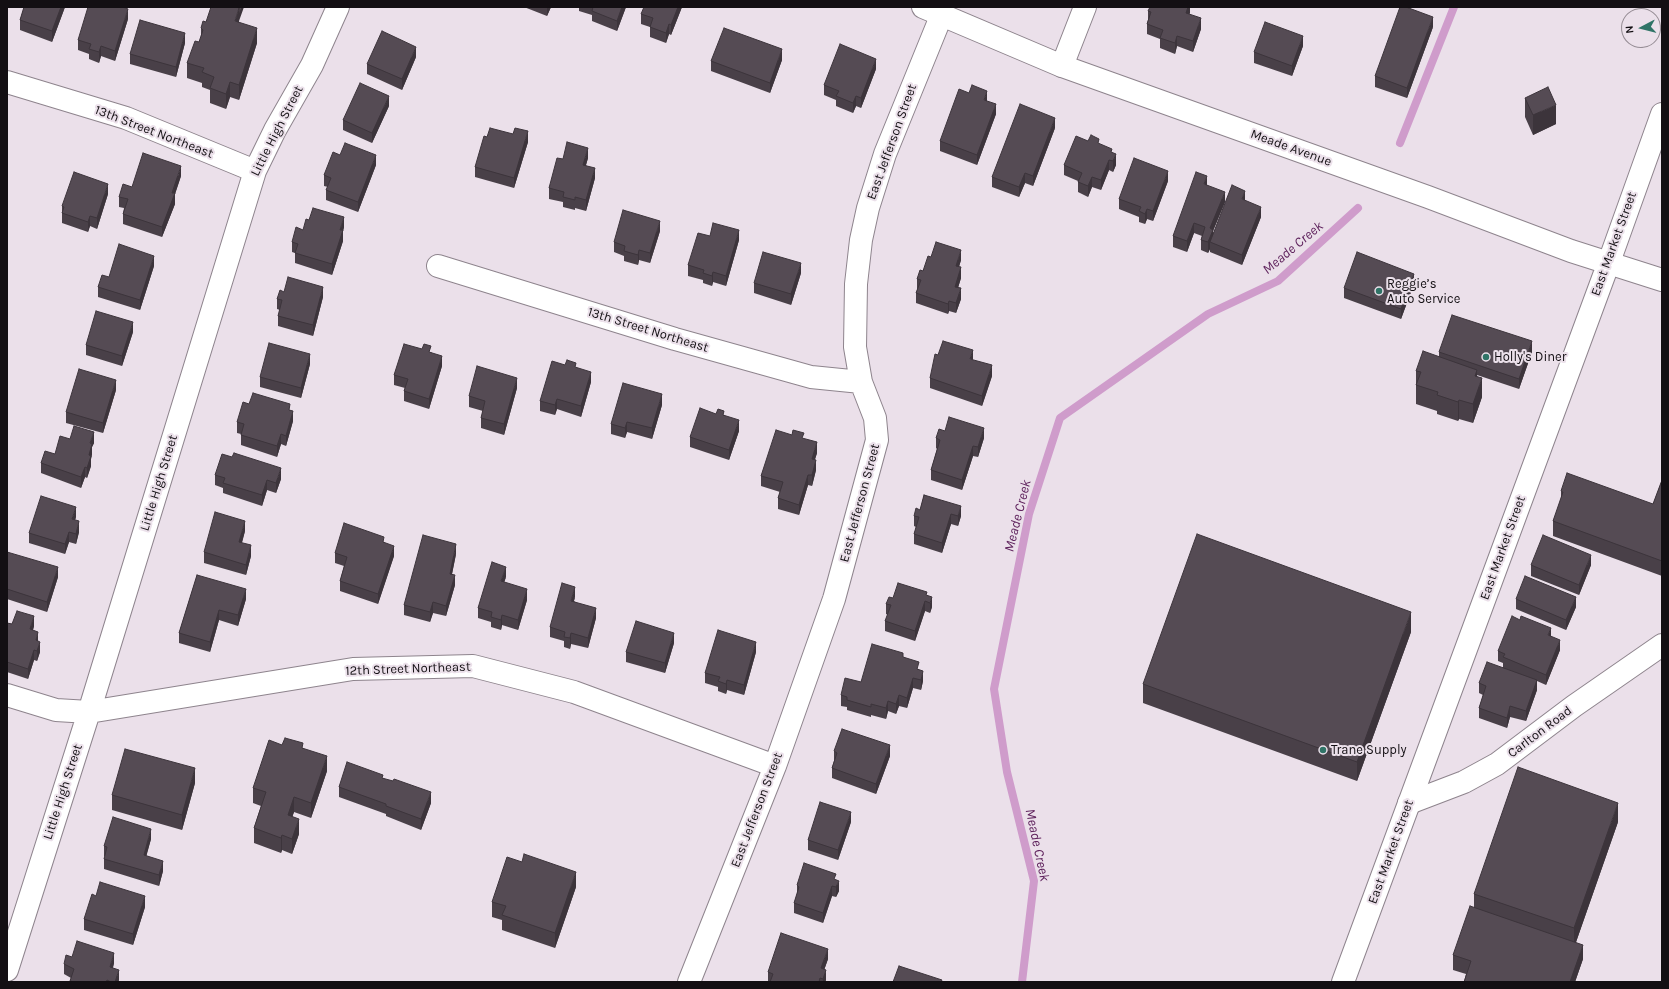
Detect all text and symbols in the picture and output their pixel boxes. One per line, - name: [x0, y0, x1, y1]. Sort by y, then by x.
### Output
- north arrow: [1621, 8, 1661, 48]
- text: N: [1623, 25, 1637, 34]
- street label: East Jefferson Street: [864, 82, 920, 202]
- street label: Little High Street: [247, 83, 307, 179]
- street label: 13th Street Northeast: [93, 102, 215, 162]
- street label: Meade Avenue: [1248, 126, 1334, 170]
- street label: East Market Street: [1588, 190, 1640, 298]
- water label: Meade Creek: [1259, 218, 1327, 278]
- place label: Reggie’s Auto Service: [1387, 276, 1460, 307]
- marker: Reggie’s Auto Service: [1374, 286, 1384, 296]
- street label: 13th Street Northeast: [586, 304, 710, 356]
- place label: Holly's Diner: [1494, 349, 1566, 365]
- marker: Holly's Diner: [1481, 352, 1491, 362]
- street label: Little High Street: [137, 433, 181, 533]
- street label: East Jefferson Street: [837, 442, 883, 564]
- water label: Meade Creek: [1001, 478, 1035, 554]
- street label: East Market Street: [1477, 494, 1529, 602]
- street label: 12th Street Northeast: [345, 659, 471, 679]
- street label: Carlton Road: [1505, 703, 1575, 761]
- street label: Little High Street: [40, 742, 86, 842]
- place label: Trane Supply: [1331, 742, 1407, 758]
- marker: Trane Supply: [1318, 745, 1328, 755]
- street label: East Jefferson Street: [728, 750, 786, 870]
- street label: East Market Street: [1365, 798, 1417, 906]
- water label: Meade Creek: [1021, 807, 1053, 883]

